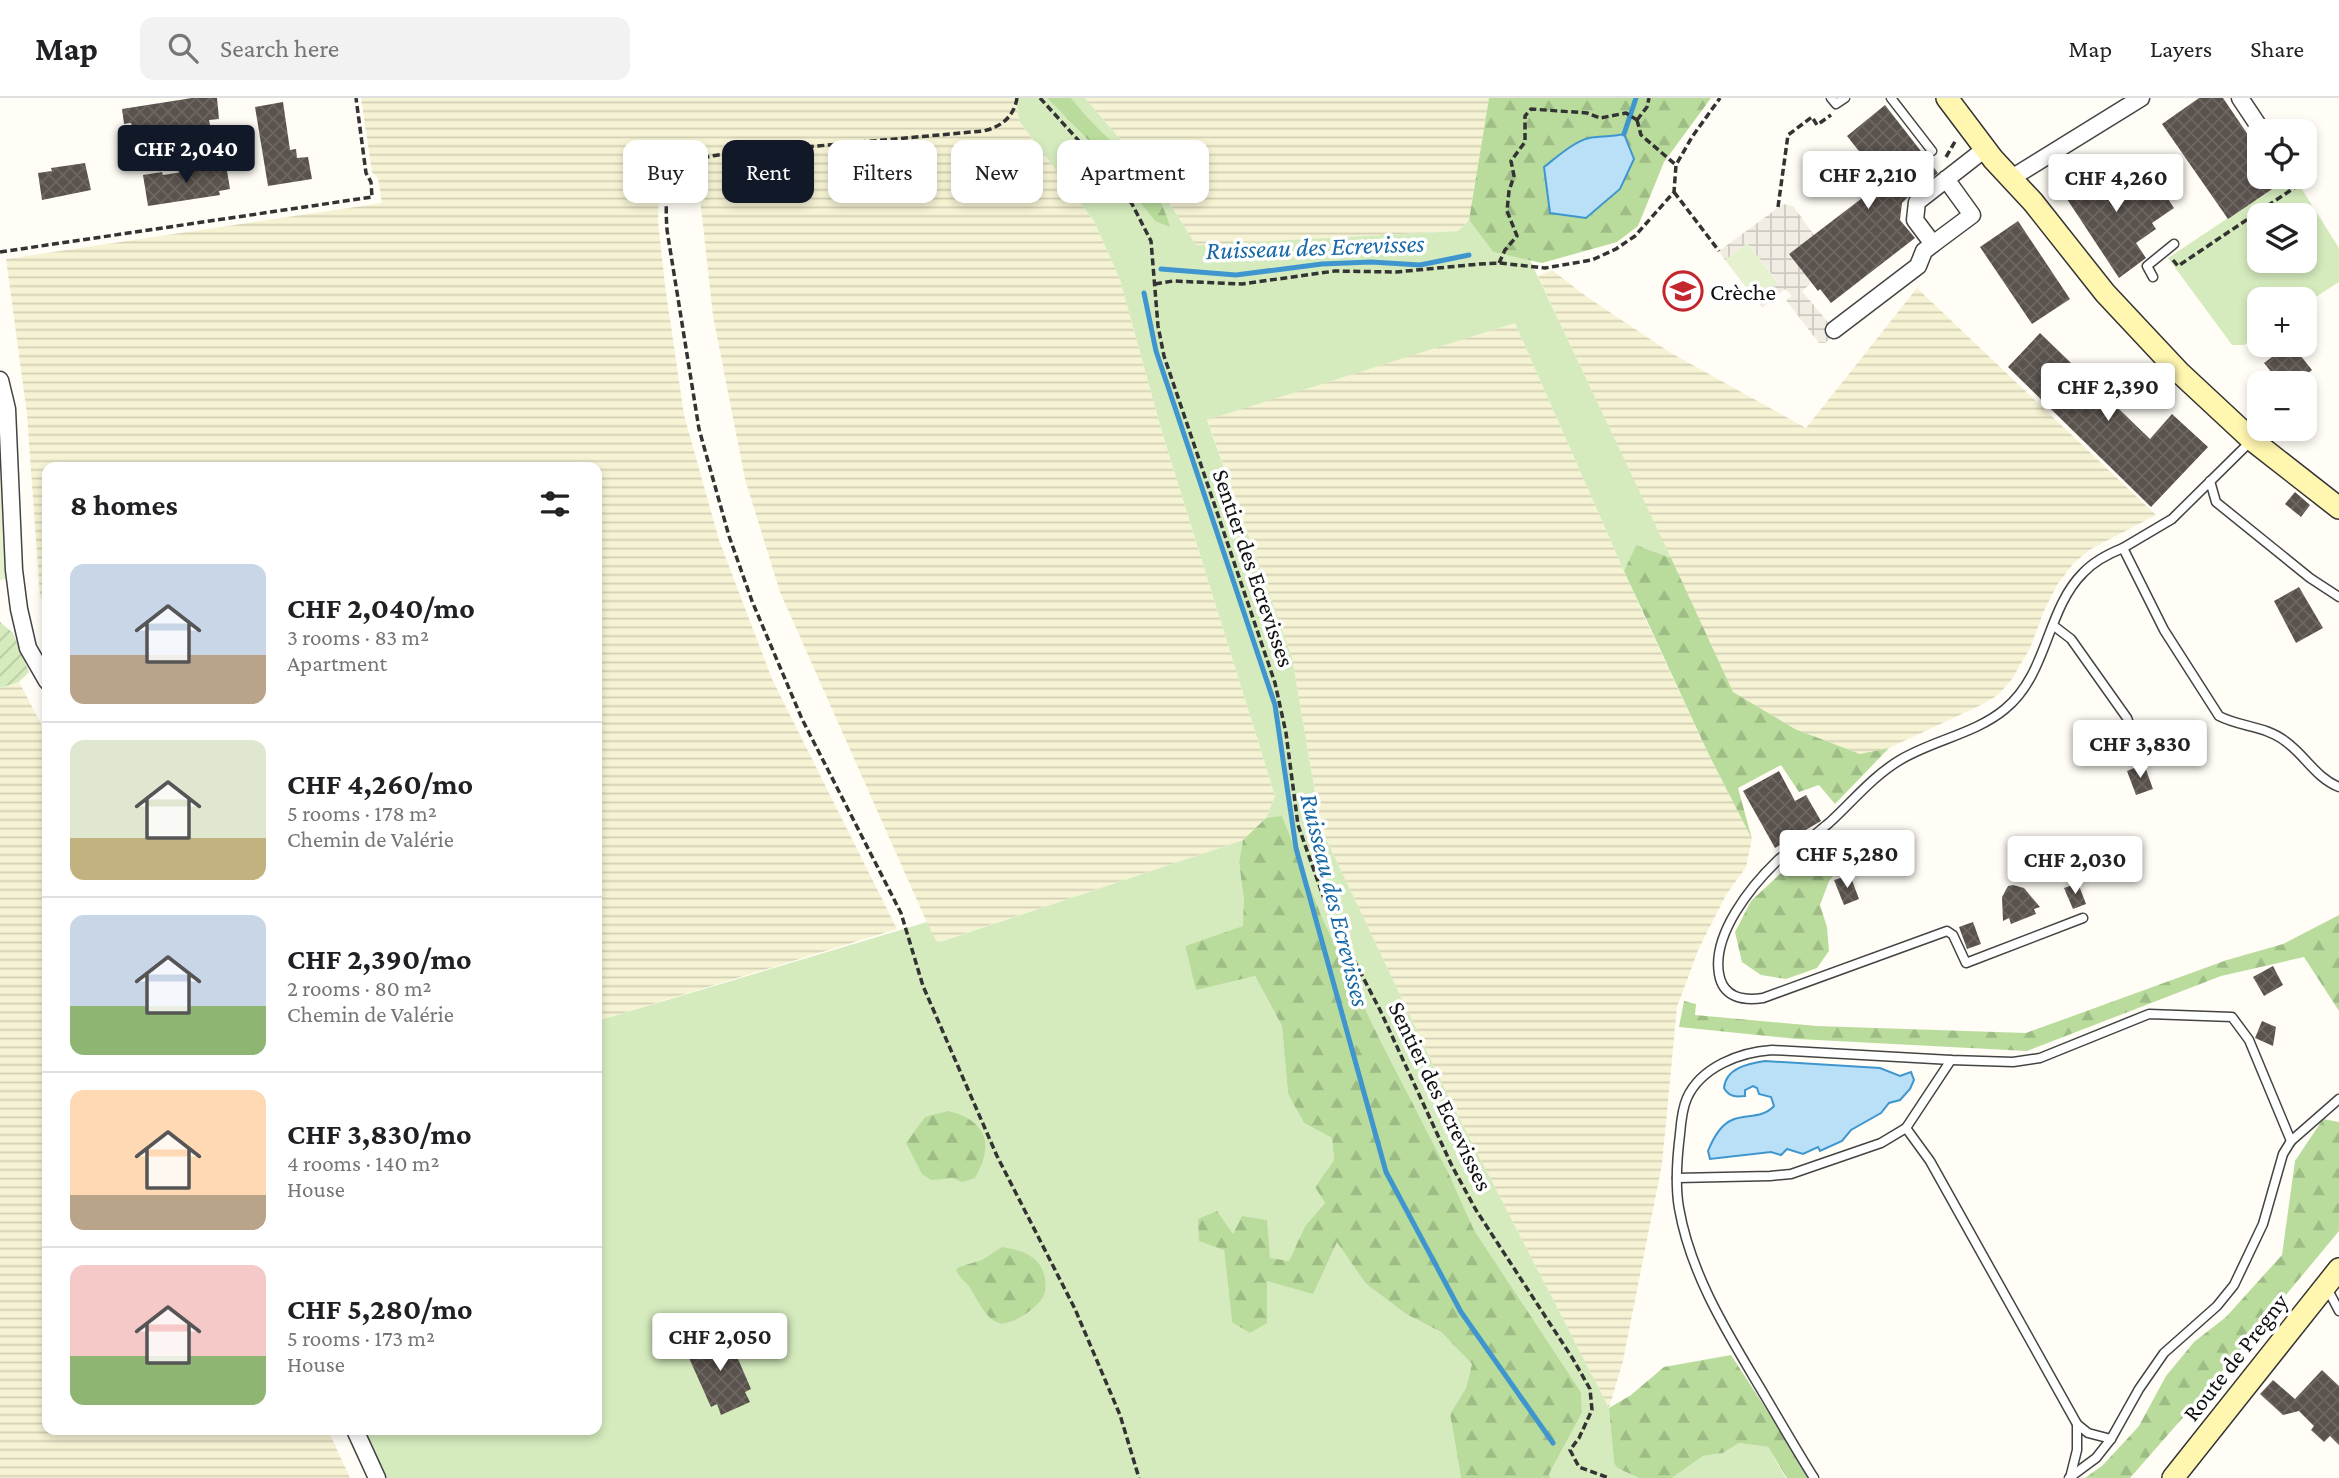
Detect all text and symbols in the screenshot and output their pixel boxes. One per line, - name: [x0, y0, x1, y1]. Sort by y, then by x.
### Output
- search box: [140, 17, 630, 80]
- icon: search: [164, 29, 202, 67]
- text: Map: [35, 30, 98, 67]
- text: Search here: [220, 34, 339, 63]
- text: Map: [2068, 35, 2112, 62]
- text: Layers: [2150, 35, 2212, 62]
- text: Share: [2250, 35, 2304, 62]
- map controls: [2247, 119, 2317, 441]
- button: locate: [2247, 119, 2317, 189]
- pin: CHF 2,040: [106, 126, 266, 185]
- text: CHF 2,040: [134, 135, 238, 161]
- chip: Buy: [623, 140, 708, 203]
- chip: Rent: [722, 140, 814, 203]
- chip: Filters: [828, 140, 937, 203]
- chip: New: [951, 140, 1043, 203]
- chip: Apartment: [1057, 140, 1209, 203]
- pin: CHF 2,210: [1788, 152, 1948, 211]
- pin: CHF 4,260: [2036, 155, 2196, 214]
- text: CHF 2,210: [1819, 161, 1917, 187]
- text: CHF 4,260: [2064, 164, 2168, 190]
- button: layers: [2247, 203, 2317, 273]
- water label: Ruisseau des Ecrevisses: [1205, 229, 1425, 265]
- school or university icon: Crèche: [1662, 270, 1704, 312]
- place label: Crèche: [1710, 278, 1776, 305]
- button: +: [2247, 287, 2317, 357]
- pin: CHF 2,390: [2028, 364, 2188, 423]
- button: −: [2247, 371, 2317, 441]
- text: CHF 2,390: [2057, 373, 2159, 399]
- street label: Sentier des Ecrevisses: [1207, 466, 1301, 670]
- icon: filters: [536, 485, 574, 523]
- text: 8 homes: [70, 488, 178, 521]
- text: CHF 2,040/mo: [287, 591, 475, 624]
- icon: home: [126, 592, 210, 676]
- text: 3 rooms · 83 m²: [287, 624, 429, 650]
- text: Apartment: [287, 650, 387, 676]
- pin: CHF 3,830: [2060, 720, 2220, 780]
- text: CHF 3,830: [2089, 730, 2191, 756]
- text: CHF 4,260/mo: [287, 767, 473, 800]
- icon: home: [126, 768, 210, 852]
- water label: Ruisseau des Ecrevisses: [1294, 790, 1376, 1010]
- text: 5 rooms · 178 m²: [287, 800, 437, 826]
- text: Chemin de Valérie: [287, 826, 454, 852]
- pin: CHF 5,280: [1767, 830, 1927, 890]
- pin: CHF 2,030: [1995, 836, 2155, 896]
- text: CHF 5,280: [1796, 840, 1898, 866]
- text: CHF 2,030: [2023, 846, 2127, 872]
- text: CHF 2,390/mo: [287, 942, 472, 975]
- icon: home: [126, 943, 210, 1027]
- text: 2 rooms · 80 m²: [287, 975, 432, 1001]
- street label: Sentier des Ecrevisses: [1383, 997, 1499, 1195]
- text: Chemin de Valérie: [287, 1001, 454, 1027]
- text: CHF 3,830/mo: [287, 1117, 472, 1150]
- icon: home: [126, 1118, 210, 1202]
- text: 4 rooms · 140 m²: [287, 1150, 439, 1176]
- text: House: [287, 1176, 345, 1202]
- street label: Route de Pregny: [2177, 1287, 2294, 1426]
- text: CHF 5,280/mo: [287, 1292, 473, 1325]
- icon: home: [126, 1293, 210, 1377]
- pin: CHF 2,050: [640, 1314, 800, 1373]
- text: CHF 2,050: [668, 1323, 772, 1349]
- text: 5 rooms · 173 m²: [287, 1325, 435, 1351]
- text: House: [287, 1351, 345, 1377]

